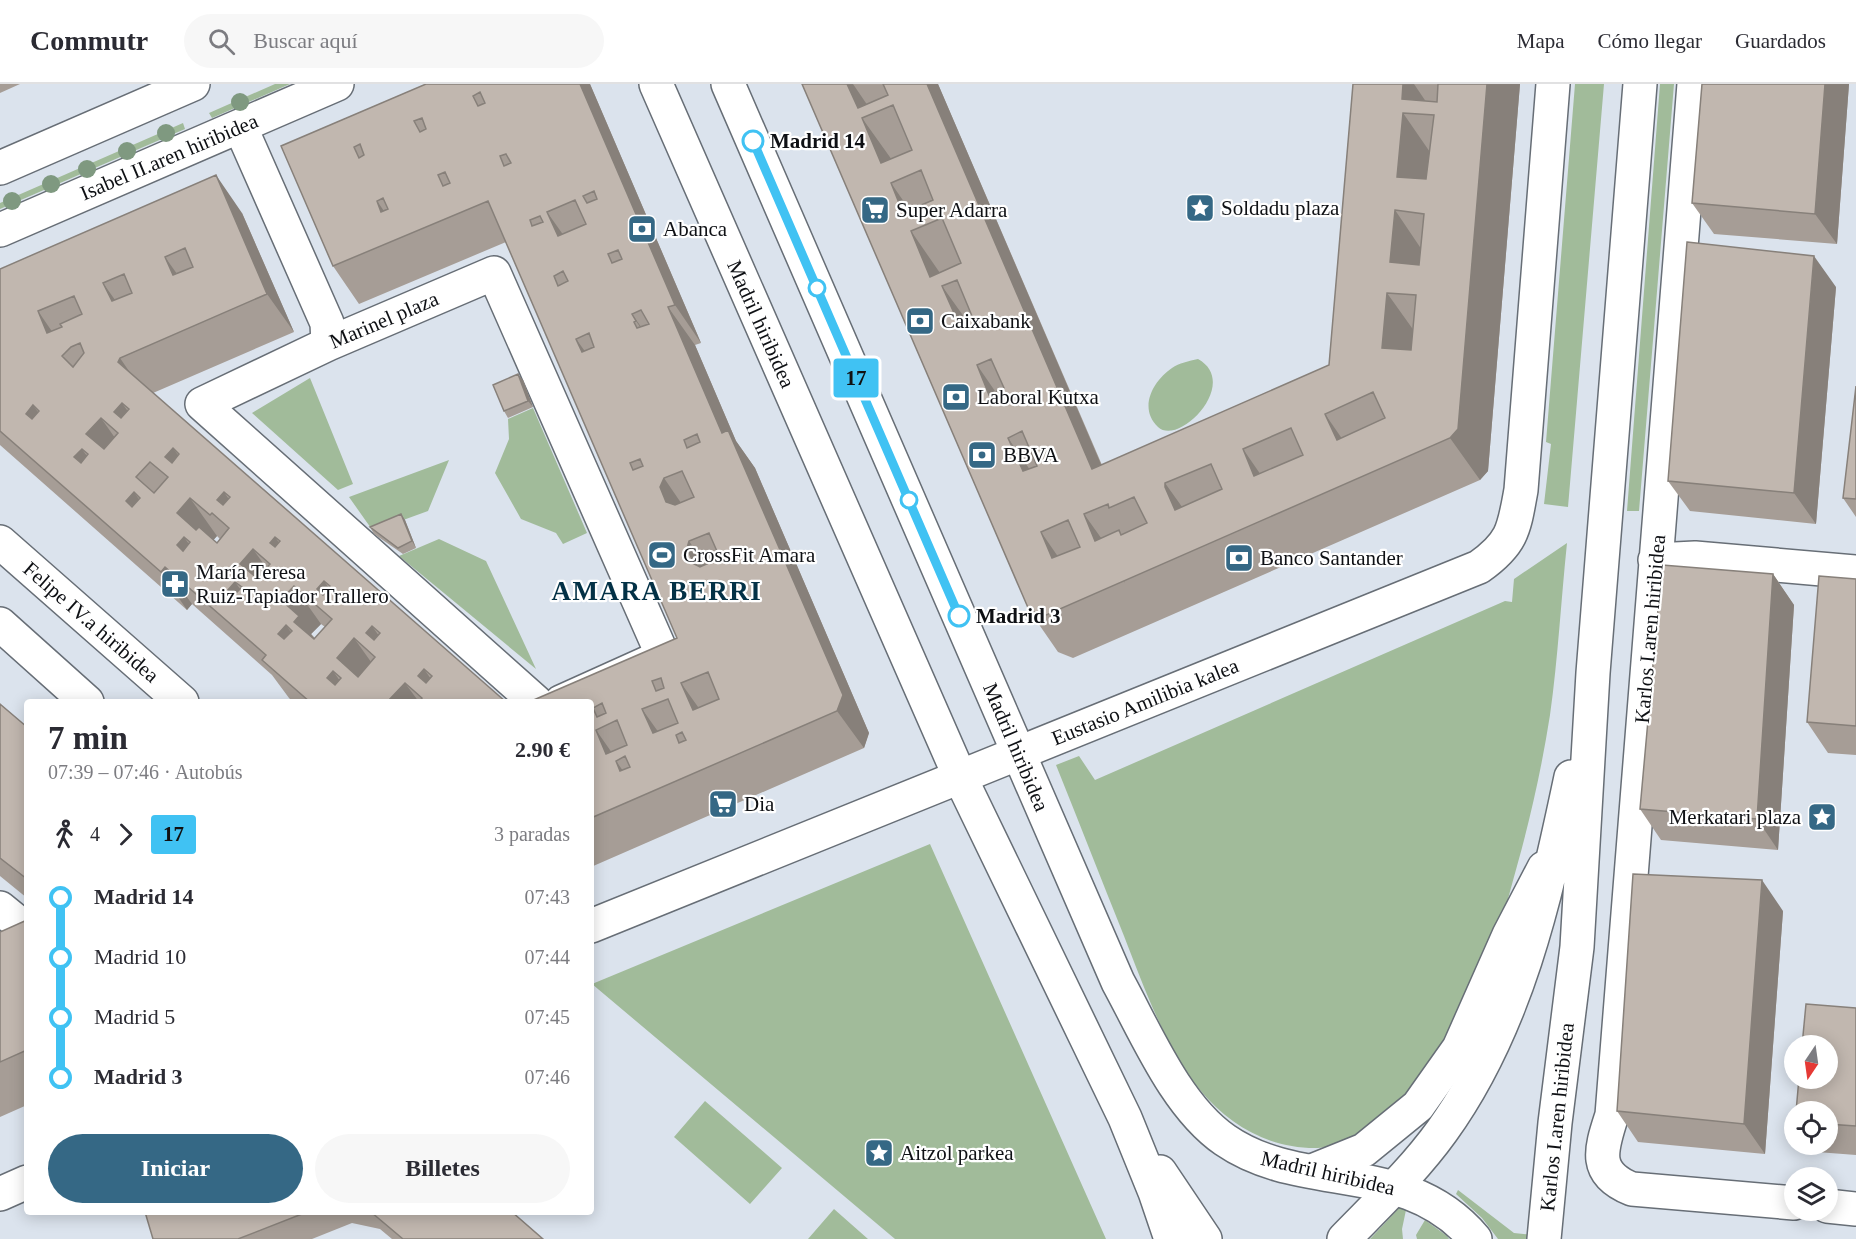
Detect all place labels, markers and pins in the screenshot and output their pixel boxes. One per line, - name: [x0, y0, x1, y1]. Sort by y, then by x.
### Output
- place label: Madrid 14: [770, 129, 866, 153]
- marker: Madrid 14: [742, 130, 764, 152]
- place icon: Soldadu plaza: [1184, 192, 1216, 224]
- supermarket icon: Super Adarra: [859, 194, 891, 226]
- place label: Soldadu plaza: [1221, 196, 1340, 220]
- place label: Super Adarra: [896, 198, 1008, 222]
- bank icon: Abanca: [626, 213, 658, 245]
- place label: Abanca: [663, 217, 728, 241]
- unlabelled marker: [808, 279, 826, 297]
- bank icon: Caixabank: [904, 305, 936, 337]
- place label: Caixabank: [941, 309, 1031, 333]
- bank icon: Laboral Kutxa: [940, 381, 972, 413]
- place label: Laboral Kutxa: [977, 385, 1100, 409]
- bank icon: BBVA: [966, 439, 998, 471]
- place label: BBVA: [1003, 443, 1059, 467]
- unlabelled marker: [900, 491, 918, 509]
- sports icon: CrossFit Amara: [646, 539, 678, 571]
- bank icon: Banco Santander: [1223, 542, 1255, 574]
- place label: CrossFit Amara: [683, 543, 816, 567]
- place label: Banco Santander: [1260, 546, 1403, 570]
- place label: María Teresa Ruiz-Tapiador Trallero: [196, 560, 389, 608]
- pharmacy icon: María Teresa Ruiz-Tapiador Trallero: [159, 568, 191, 600]
- place label: Madrid 3: [976, 604, 1061, 628]
- marker: Madrid 3: [948, 605, 970, 627]
- supermarket icon: Dia: [707, 788, 739, 820]
- place label: Dia: [744, 792, 775, 816]
- place icon: Merkatari plaza: [1806, 801, 1838, 833]
- place label: Merkatari plaza: [1669, 805, 1802, 829]
- place icon: Aitzol parkea: [863, 1137, 895, 1169]
- place label: Aitzol parkea: [900, 1141, 1014, 1165]

